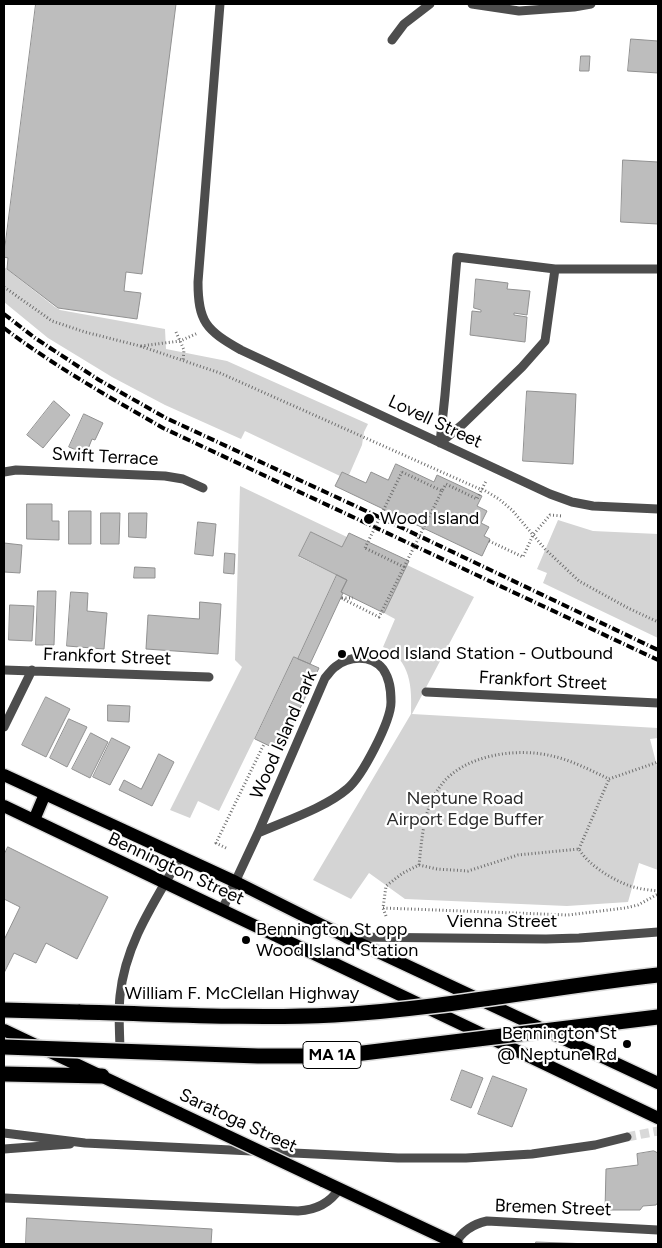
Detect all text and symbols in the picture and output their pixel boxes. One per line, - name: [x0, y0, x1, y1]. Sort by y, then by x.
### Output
- street label: Lovell Street: [385, 391, 485, 453]
- street label: Swift Terrace: [51, 443, 159, 471]
- place label: Wood Island: [380, 508, 479, 530]
- marker: Wood Island: [362, 512, 376, 526]
- place label: Wood Island Station - Outbound: [352, 643, 613, 665]
- street label: Frankfort Street: [42, 644, 172, 670]
- marker: Wood Island Station - Outbound: [336, 648, 348, 660]
- street label: Frankfort Street: [478, 667, 608, 695]
- street label: Wood Island Park: [246, 668, 322, 802]
- park label: Neptune Road Airport Edge Buffer: [386, 788, 544, 831]
- street label: Bennington Street: [104, 828, 248, 910]
- street label: Vienna Street: [447, 911, 557, 933]
- place label: Bennington St opp Wood Island Station: [256, 919, 418, 962]
- marker: Bennington St opp Wood Island Station: [240, 934, 252, 946]
- street label: William F. McClellan Highway: [125, 983, 359, 1005]
- place label: Bennington St @ Neptune Rd: [497, 1023, 617, 1066]
- marker: Bennington St @ Neptune Rd: [621, 1038, 633, 1050]
- road number: MA 1A: [303, 1042, 361, 1068]
- street label: Saratoga Street: [176, 1084, 300, 1158]
- street label: Bremen Street: [494, 1195, 612, 1221]

